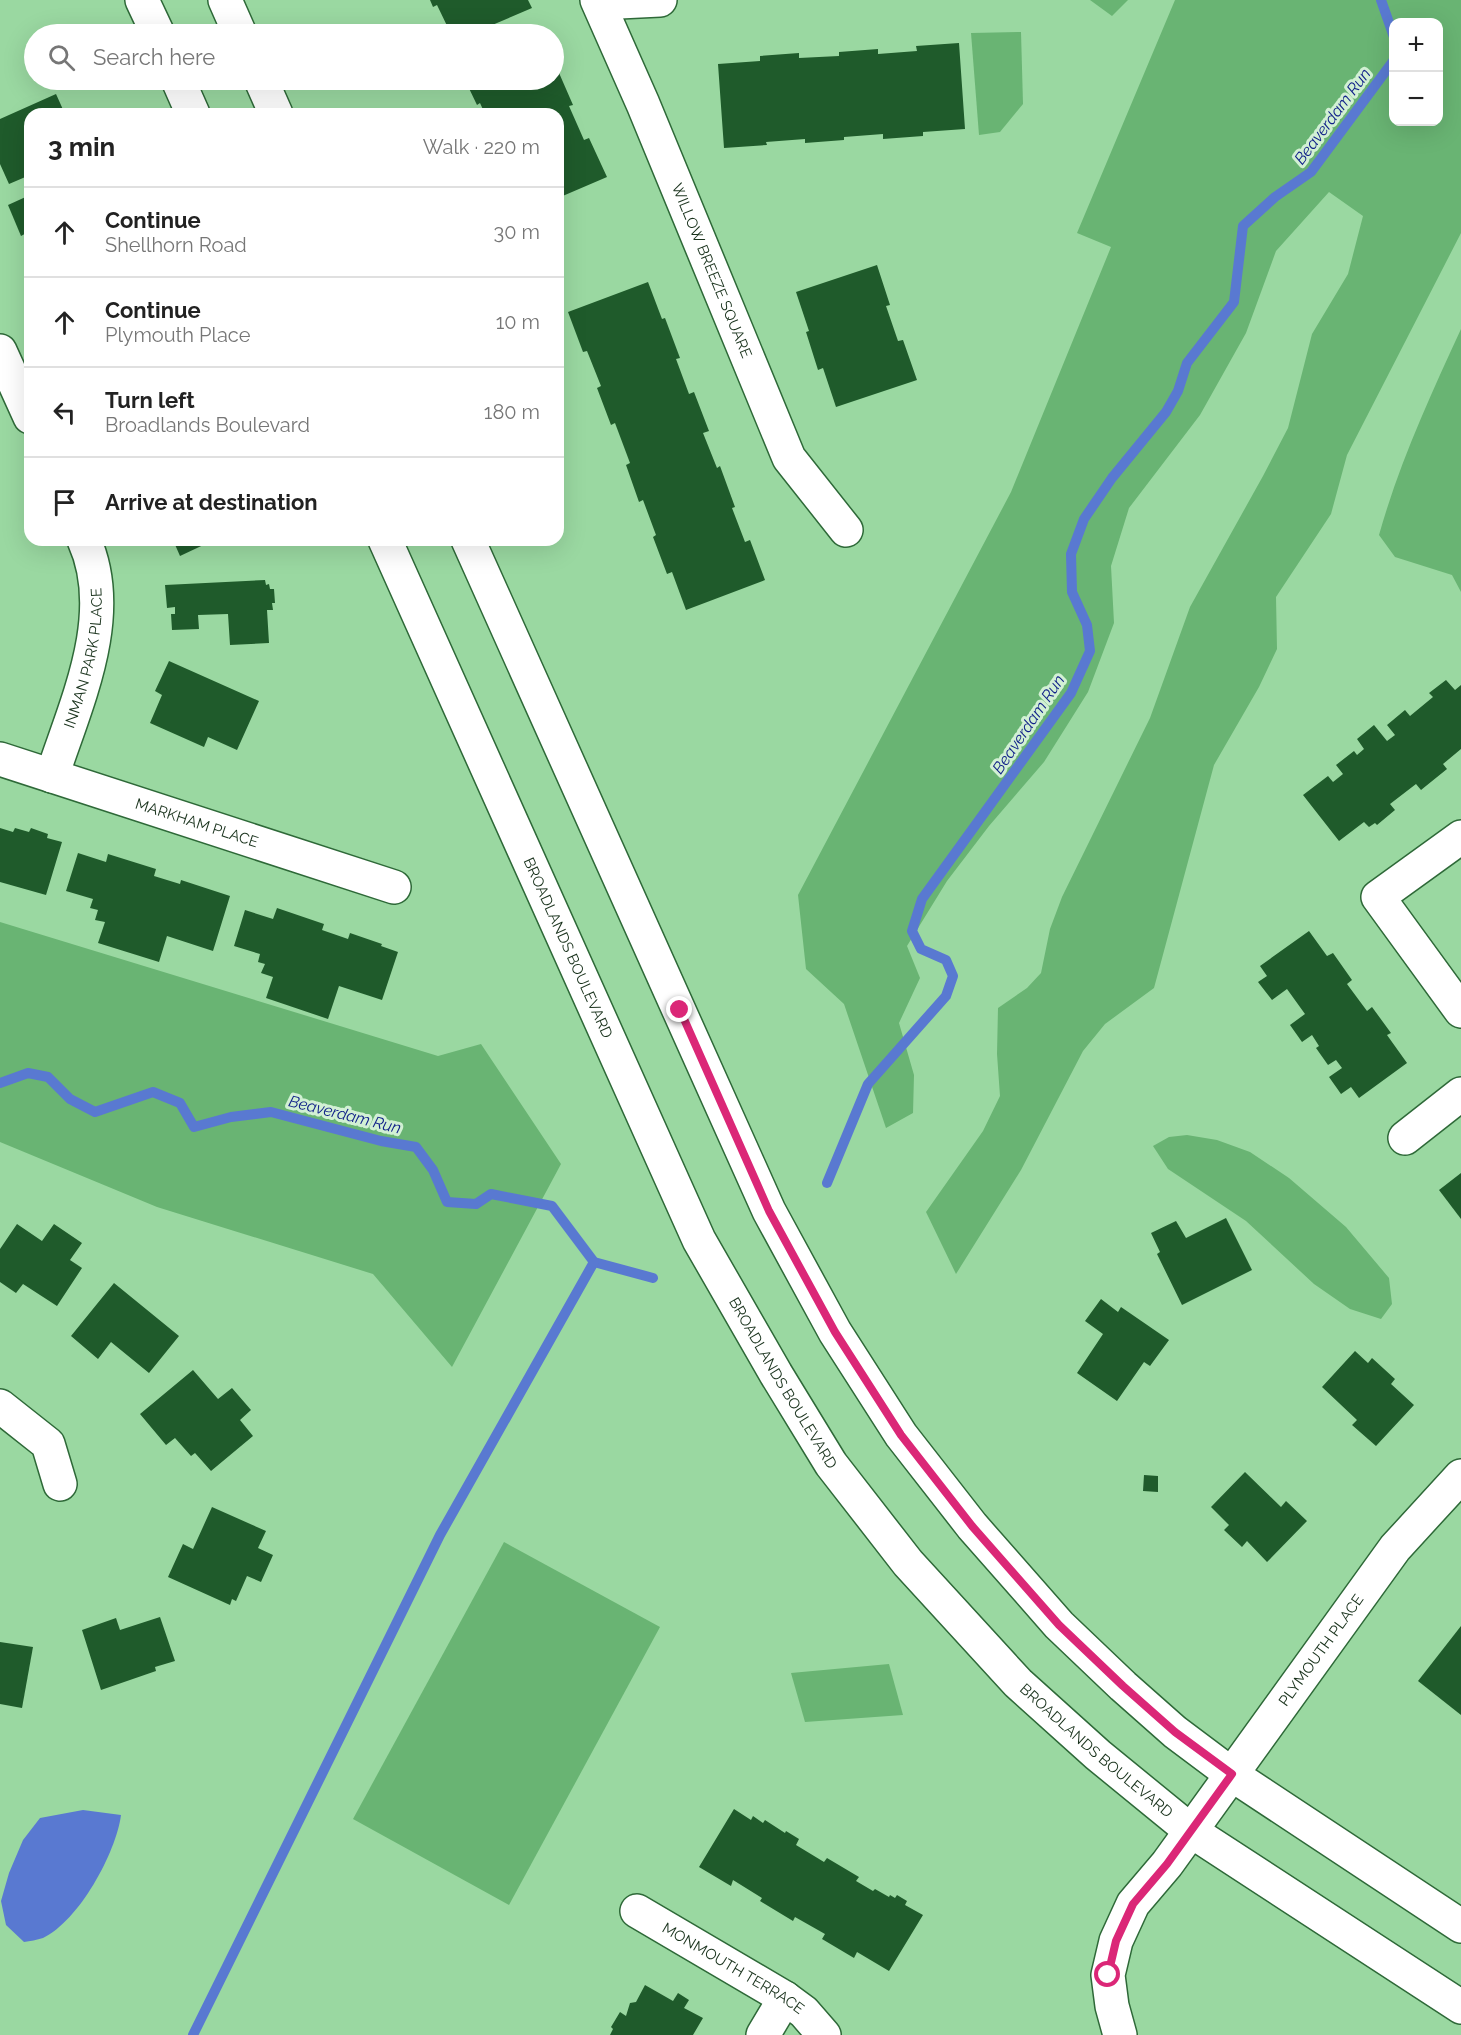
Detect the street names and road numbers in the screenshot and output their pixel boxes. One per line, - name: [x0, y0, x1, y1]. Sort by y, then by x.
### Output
- street label: WILLOW BREEZE SQUARE: [668, 181, 756, 361]
- street label: INMAN PARK PLACE: [60, 587, 106, 730]
- street label: MARKHAM PLACE: [133, 795, 261, 851]
- street label: BROADLANDS BOULEVARD: [520, 855, 616, 1041]
- street label: BROADLANDS BOULEVARD: [725, 1294, 841, 1472]
- street label: PLYMOUTH PLACE: [1275, 1591, 1367, 1710]
- street label: BROADLANDS BOULEVARD: [1016, 1680, 1177, 1822]
- street label: MONMOUTH TERRACE: [659, 1919, 808, 2018]

